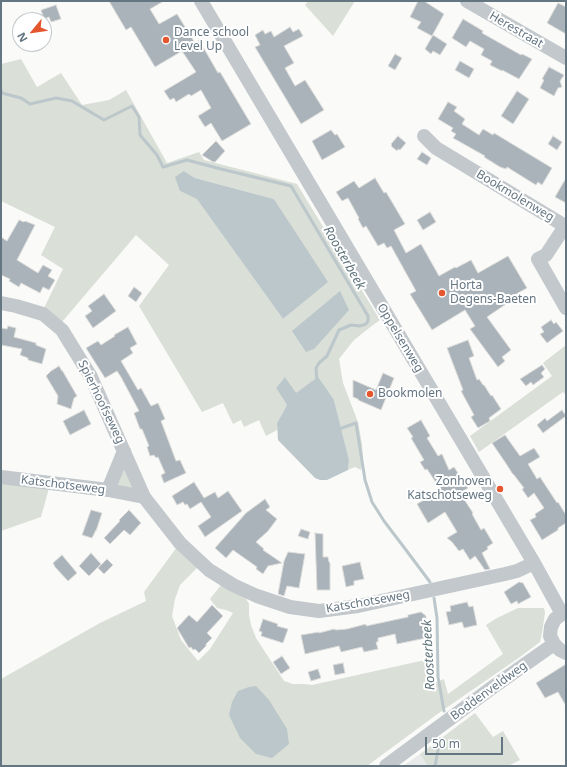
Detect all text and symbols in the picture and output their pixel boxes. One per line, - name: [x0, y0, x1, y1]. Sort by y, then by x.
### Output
- street label: Herestraat: [487, 9, 545, 51]
- north arrow: [12, 12, 52, 52]
- place label: Dance school Level Up: [174, 26, 249, 54]
- text: N: [13, 30, 31, 45]
- marker: Dance school Level Up: [161, 35, 171, 45]
- street label: Bookmolenweg: [474, 167, 556, 225]
- water label: Roosterbeek: [320, 224, 368, 292]
- place label: Horta Degens-Baeten: [450, 279, 537, 307]
- marker: Horta Degens-Baeten: [437, 288, 447, 298]
- street label: Oppelsenweg: [374, 301, 426, 375]
- street label: Spierhoofseweg: [75, 358, 127, 446]
- place label: Bookmolen: [378, 387, 442, 401]
- marker: Bookmolen: [365, 389, 375, 399]
- street label: Katschotseweg: [20, 473, 106, 497]
- place label: Zonhoven Katschotseweg: [407, 475, 492, 503]
- marker: Zonhoven Katschotseweg: [495, 484, 505, 494]
- street label: Katschotseweg: [325, 588, 411, 616]
- water label: Roosterbeek: [419, 619, 439, 691]
- street label: Boddenveldweg: [448, 658, 530, 724]
- scale bar: [427, 729, 505, 755]
- text: 50 m: [432, 735, 460, 752]

